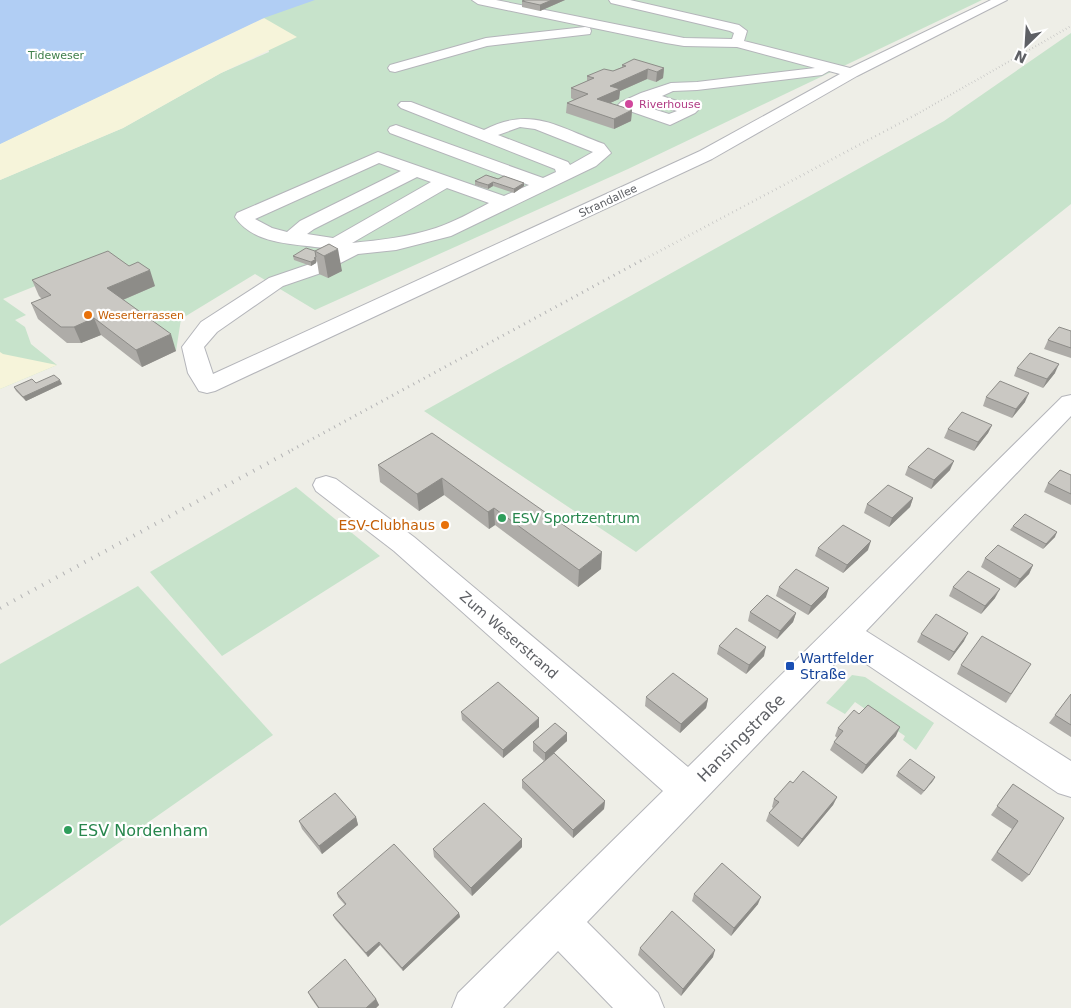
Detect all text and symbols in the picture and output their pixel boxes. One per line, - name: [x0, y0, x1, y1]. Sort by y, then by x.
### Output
- north arrow: [1001, 20, 1051, 70]
- text: N: [1012, 47, 1029, 67]
- park label: Tideweser: [27, 49, 84, 62]
- marker: Riverhouse: [623, 98, 635, 110]
- place label: Riverhouse: [639, 98, 701, 111]
- street label: Strandallee: [577, 182, 639, 220]
- marker: Weserterrassen: [82, 309, 94, 321]
- place label: Weserterrassen: [98, 309, 184, 322]
- place label: ESV Sportzentrum: [512, 510, 640, 526]
- marker: ESV Sportzentrum: [496, 512, 508, 524]
- place label: ESV-Clubhaus: [338, 517, 435, 533]
- marker: ESV-Clubhaus: [439, 519, 451, 531]
- street label: Zum Weserstrand: [457, 588, 561, 682]
- place label: Wartfelder Straße: [800, 650, 874, 682]
- marker: Wartfelder Straße: [784, 660, 796, 672]
- street label: Hansingstraße: [693, 690, 789, 786]
- place label: ESV Nordenham: [78, 821, 208, 840]
- marker: ESV Nordenham: [62, 824, 74, 836]

